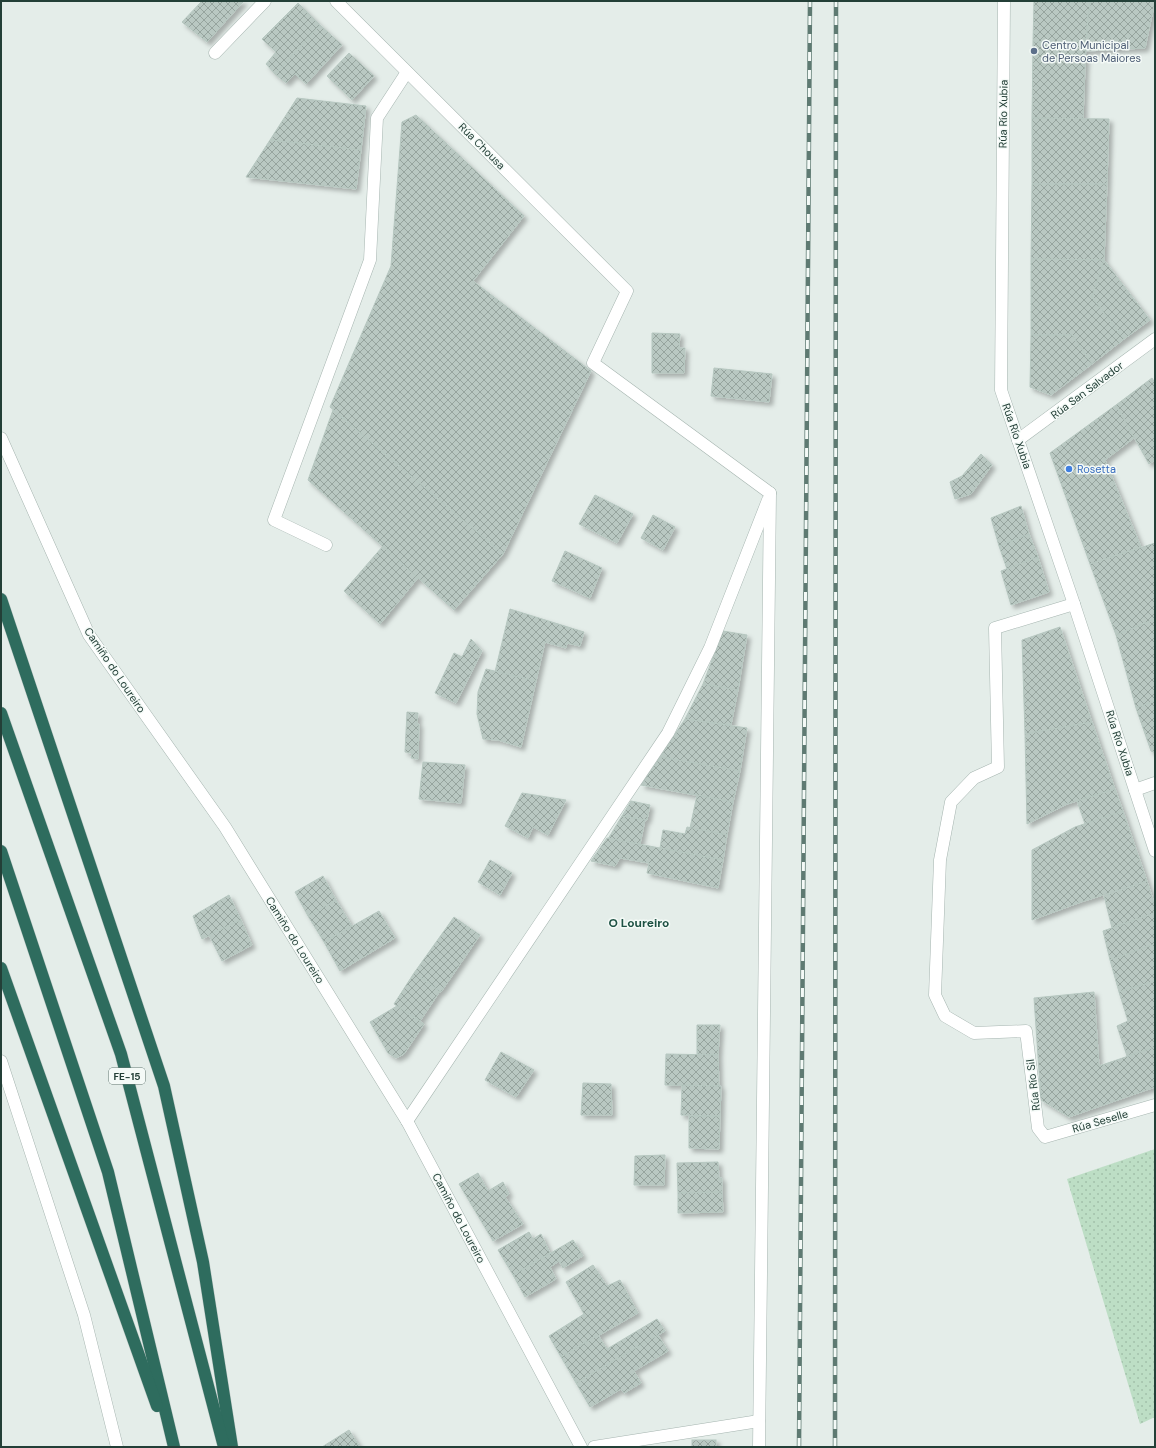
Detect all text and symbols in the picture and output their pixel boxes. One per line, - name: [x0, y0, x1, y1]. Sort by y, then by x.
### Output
- place label: Centro Municipal de Persoas Maiores: [1042, 38, 1141, 65]
- marker: Centro Municipal de Persoas Maiores: [1029, 46, 1039, 56]
- street label: Rúa Río Xubia: [995, 80, 1011, 148]
- street label: Rúa Chousa: [456, 120, 508, 172]
- street label: Rúa San Salvador: [1048, 358, 1126, 422]
- street label: Rúa Río Xubia: [999, 401, 1035, 471]
- place label: Rosetta: [1077, 462, 1116, 476]
- marker: Rosetta: [1064, 464, 1074, 474]
- street label: Camiño do Loureiro: [81, 625, 149, 715]
- street label: Rúa Río Xubia: [1103, 708, 1137, 778]
- street label: Camiño do Loureiro: [263, 894, 327, 986]
- district label: O Loureiro: [609, 915, 669, 931]
- street label: Rúa Río Sil: [1023, 1059, 1043, 1111]
- road number: FE-15: [109, 1068, 145, 1084]
- street label: Rúa Seselle: [1071, 1106, 1129, 1136]
- street label: Camiño do Loureiro: [429, 1171, 489, 1265]

